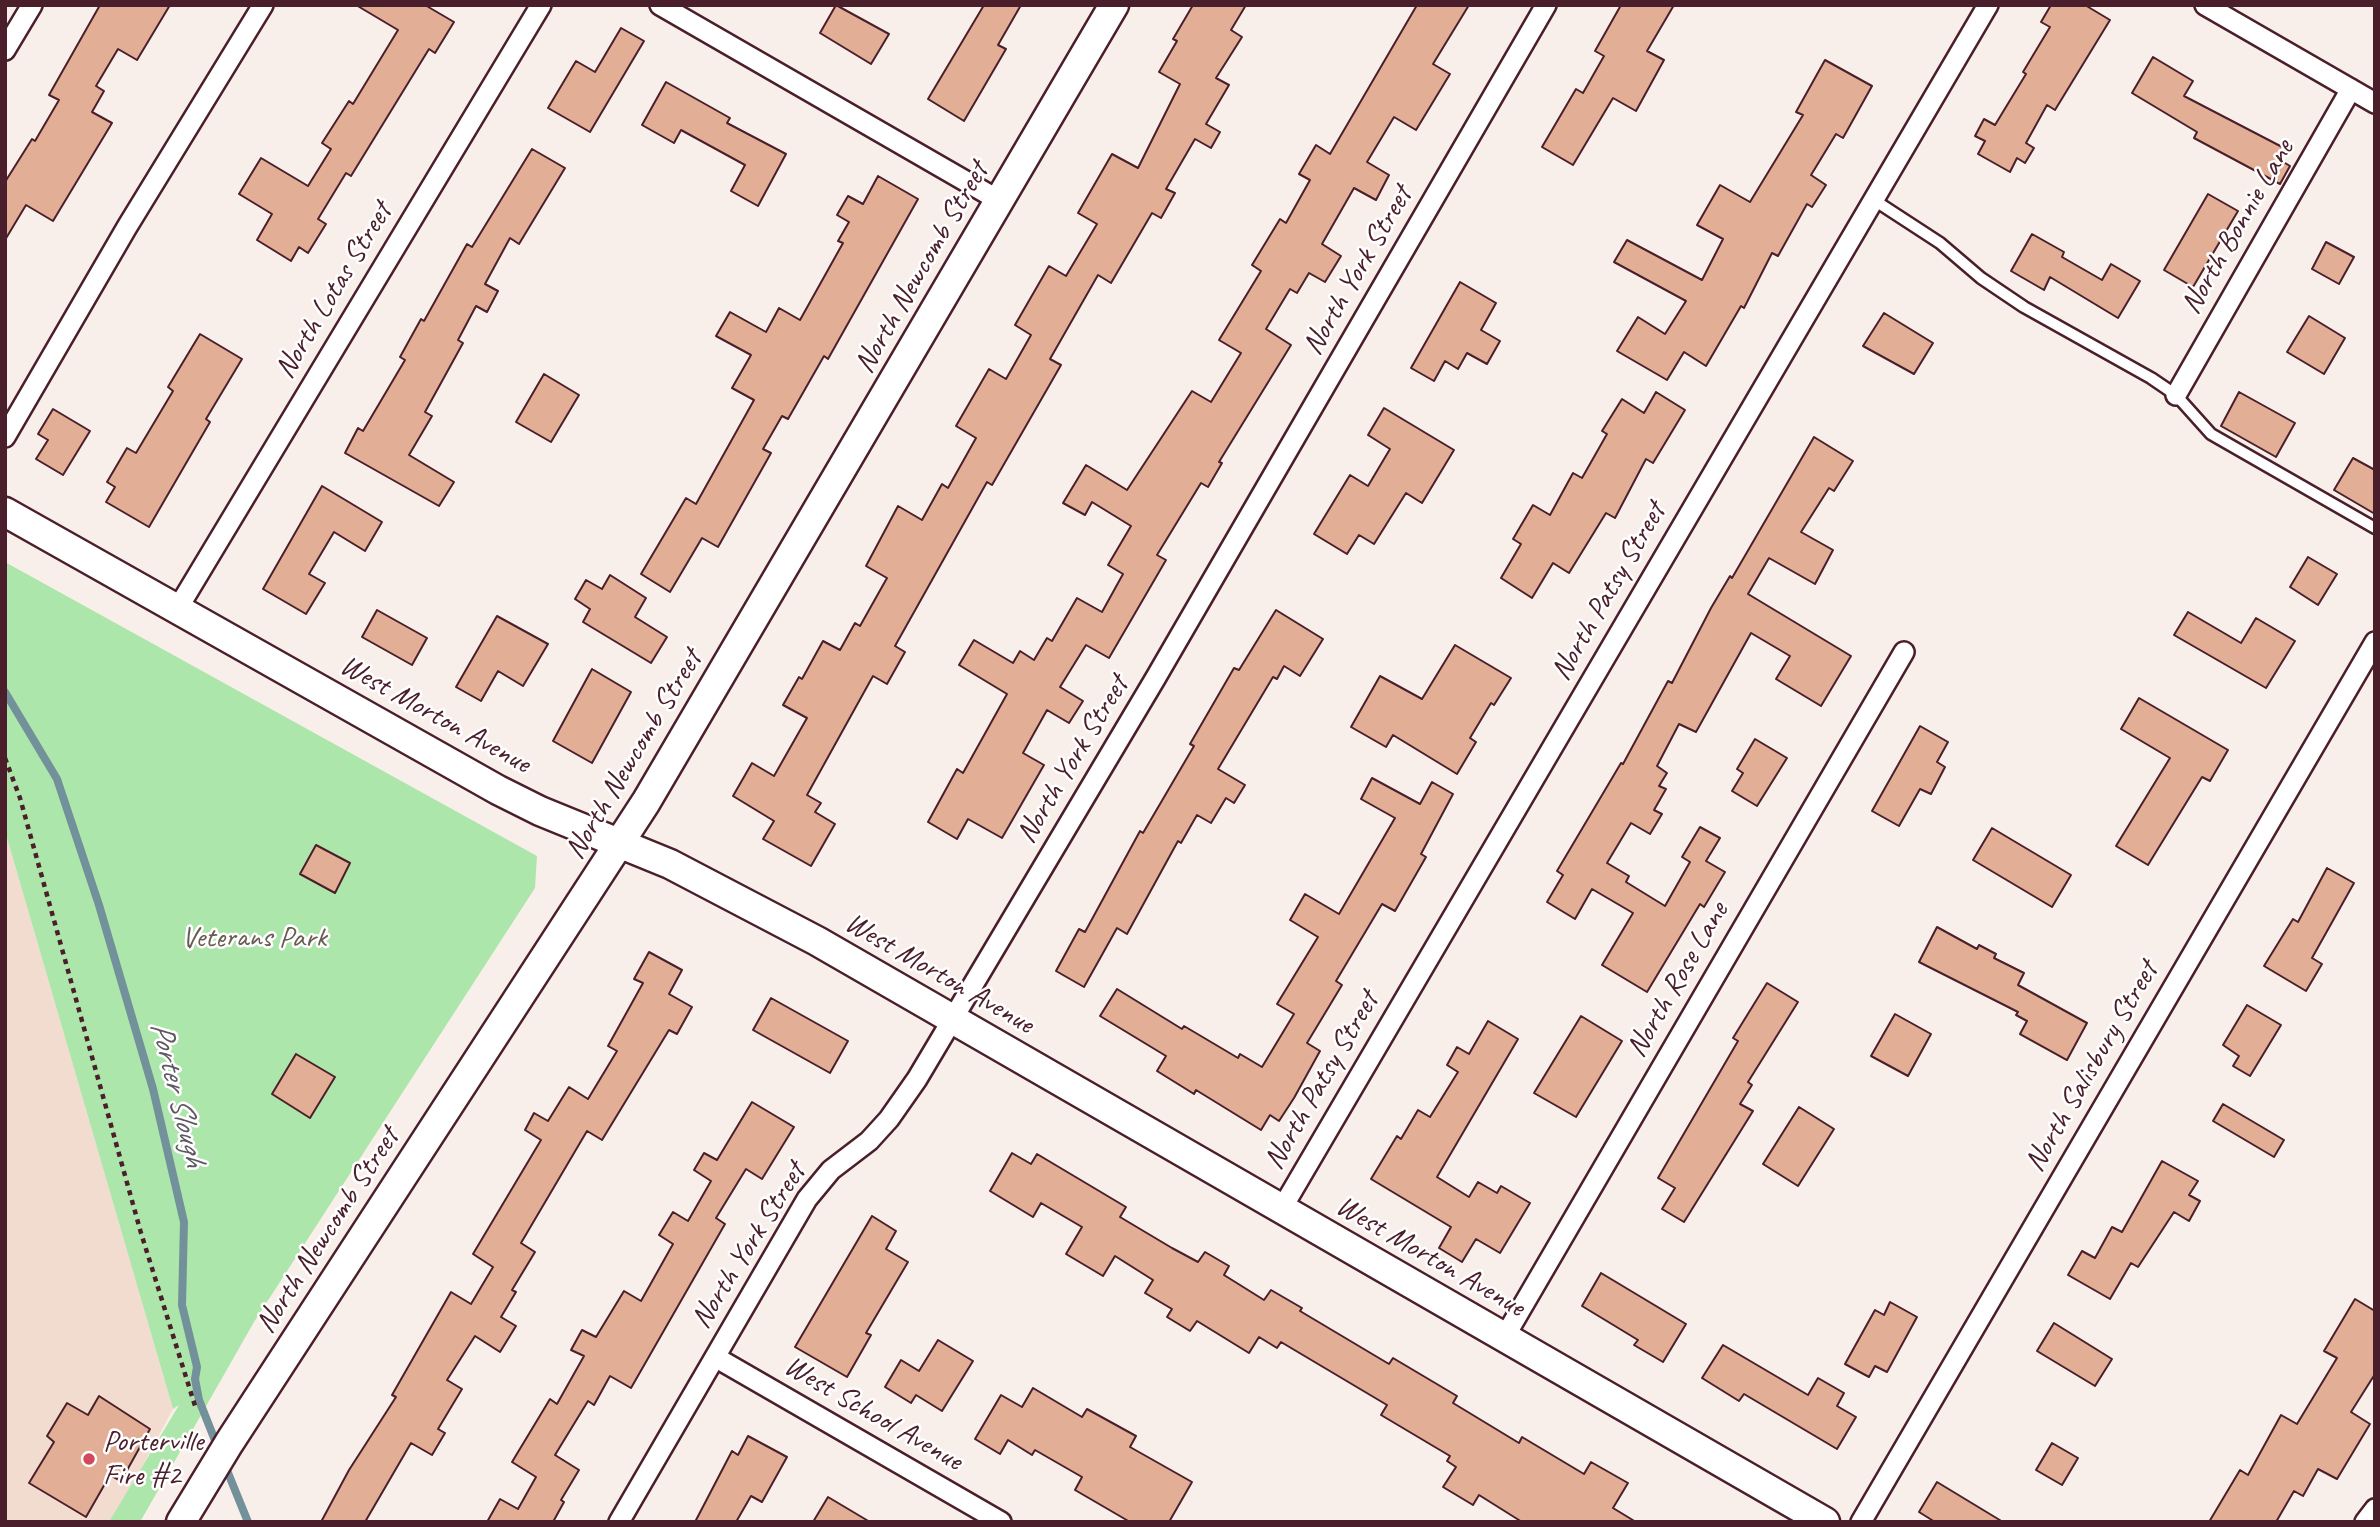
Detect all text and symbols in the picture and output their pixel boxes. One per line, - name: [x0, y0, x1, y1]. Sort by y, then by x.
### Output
- street label: North Bonnie Lane: [2174, 134, 2302, 320]
- street label: North Newcomb Street: [847, 156, 997, 380]
- street label: North York Street: [1295, 180, 1421, 362]
- street label: North Lotas Street: [267, 197, 401, 385]
- street label: North Patsy Street: [1544, 497, 1674, 687]
- street label: North Newcomb Street: [557, 644, 711, 866]
- street label: West Morton Avenue: [333, 648, 537, 782]
- street label: North York Street: [1009, 670, 1137, 850]
- street label: North Rose Lane: [1619, 896, 1737, 1064]
- street label: West Morton Avenue: [838, 905, 1040, 1043]
- park label: Veterans Park: [182, 920, 326, 956]
- street label: North Salisbury Street: [2017, 956, 2167, 1178]
- street label: North Patsy Street: [1257, 986, 1387, 1176]
- water label: Porter Slough: [141, 1018, 213, 1170]
- street label: North Newcomb Street: [248, 1122, 408, 1340]
- street label: North York Street: [684, 1157, 814, 1335]
- street label: West Morton Avenue: [1329, 1188, 1531, 1326]
- street label: West School Avenue: [777, 1348, 969, 1480]
- place label: Porterville Fire #2: [103, 1424, 203, 1494]
- marker: Porterville Fire #2: [81, 1451, 97, 1467]

